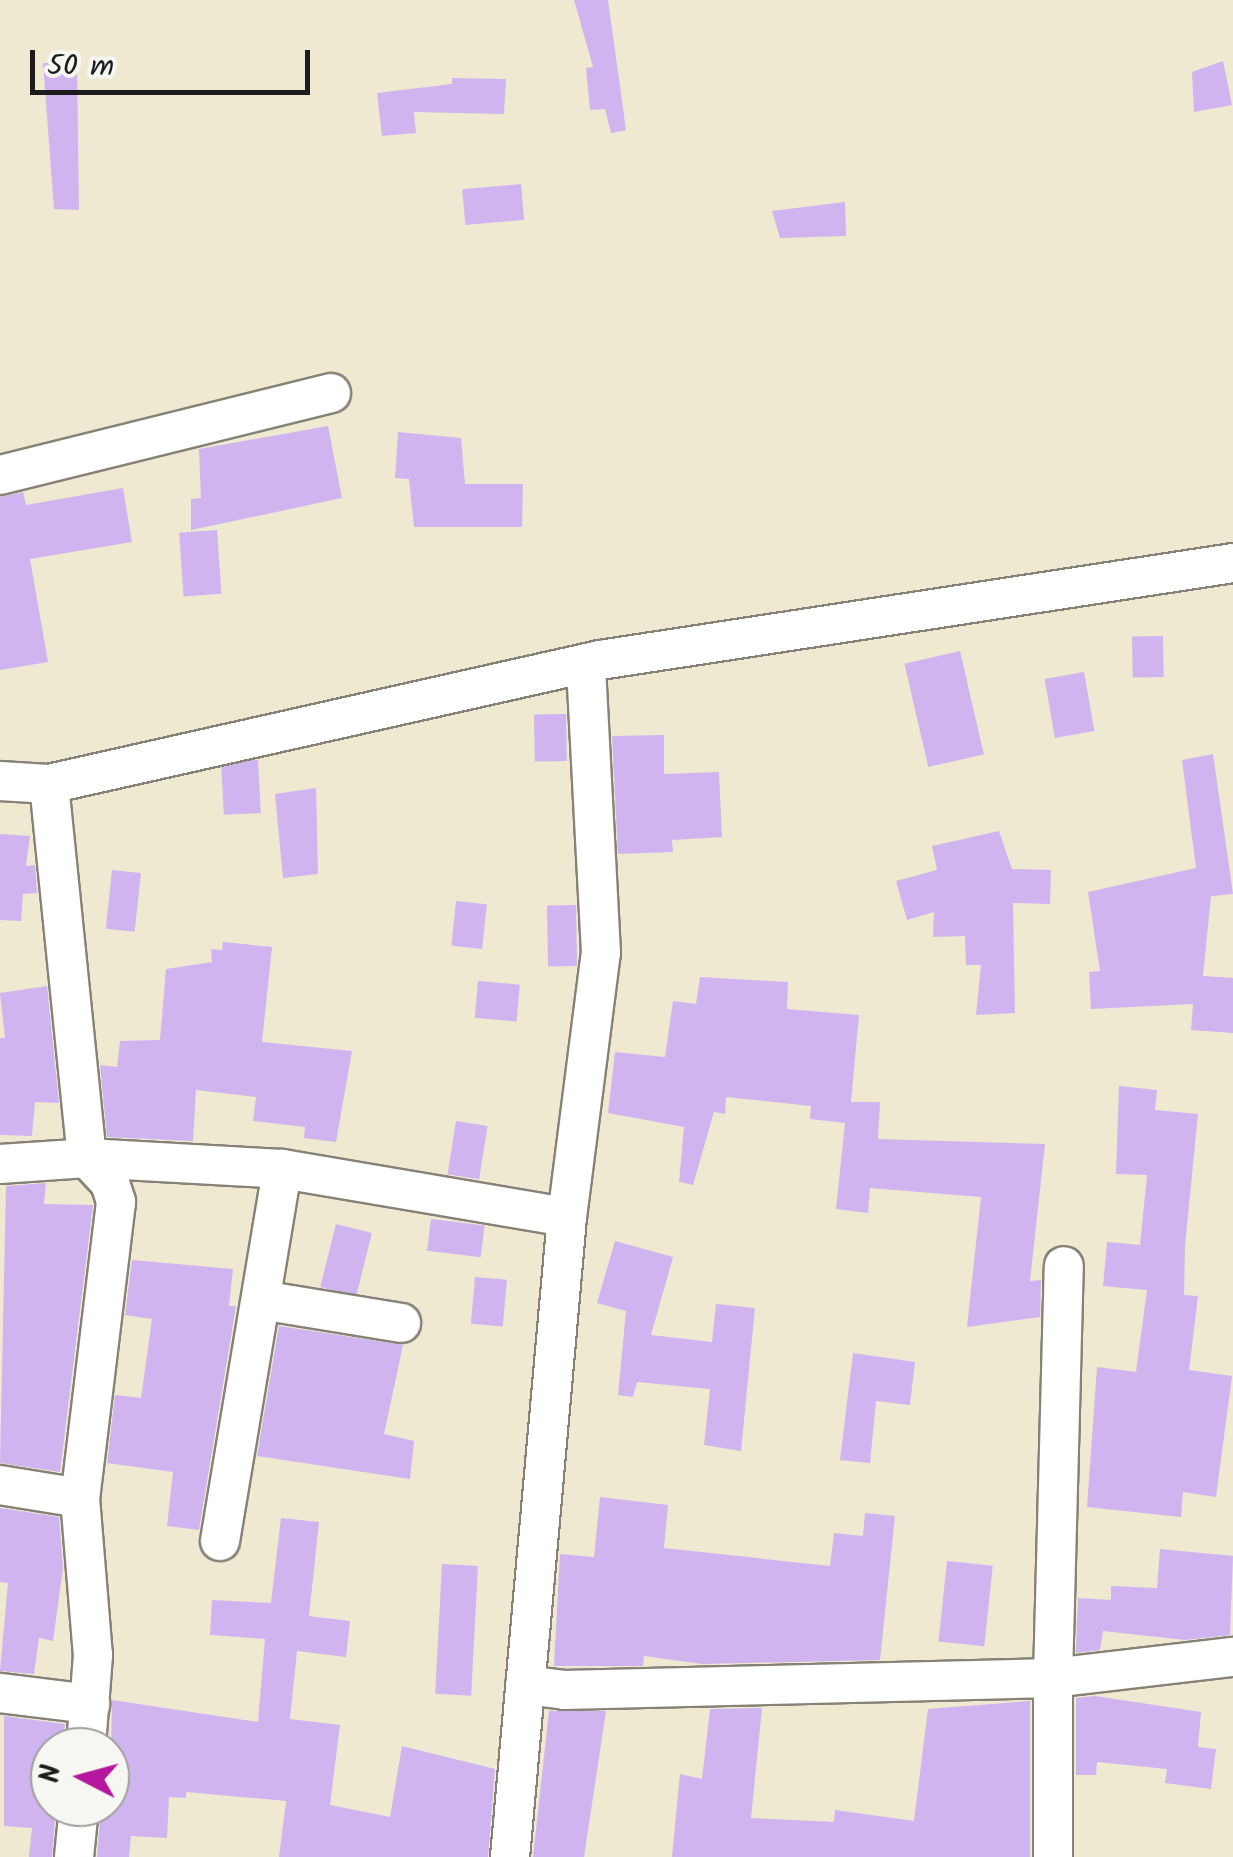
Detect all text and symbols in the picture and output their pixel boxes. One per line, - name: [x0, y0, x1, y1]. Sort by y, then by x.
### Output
- scale bar: [35, 30, 315, 92]
- text: 50 m: [47, 43, 114, 91]
- north arrow: [30, 1727, 130, 1827]
- text: N: [28, 1763, 75, 1785]

